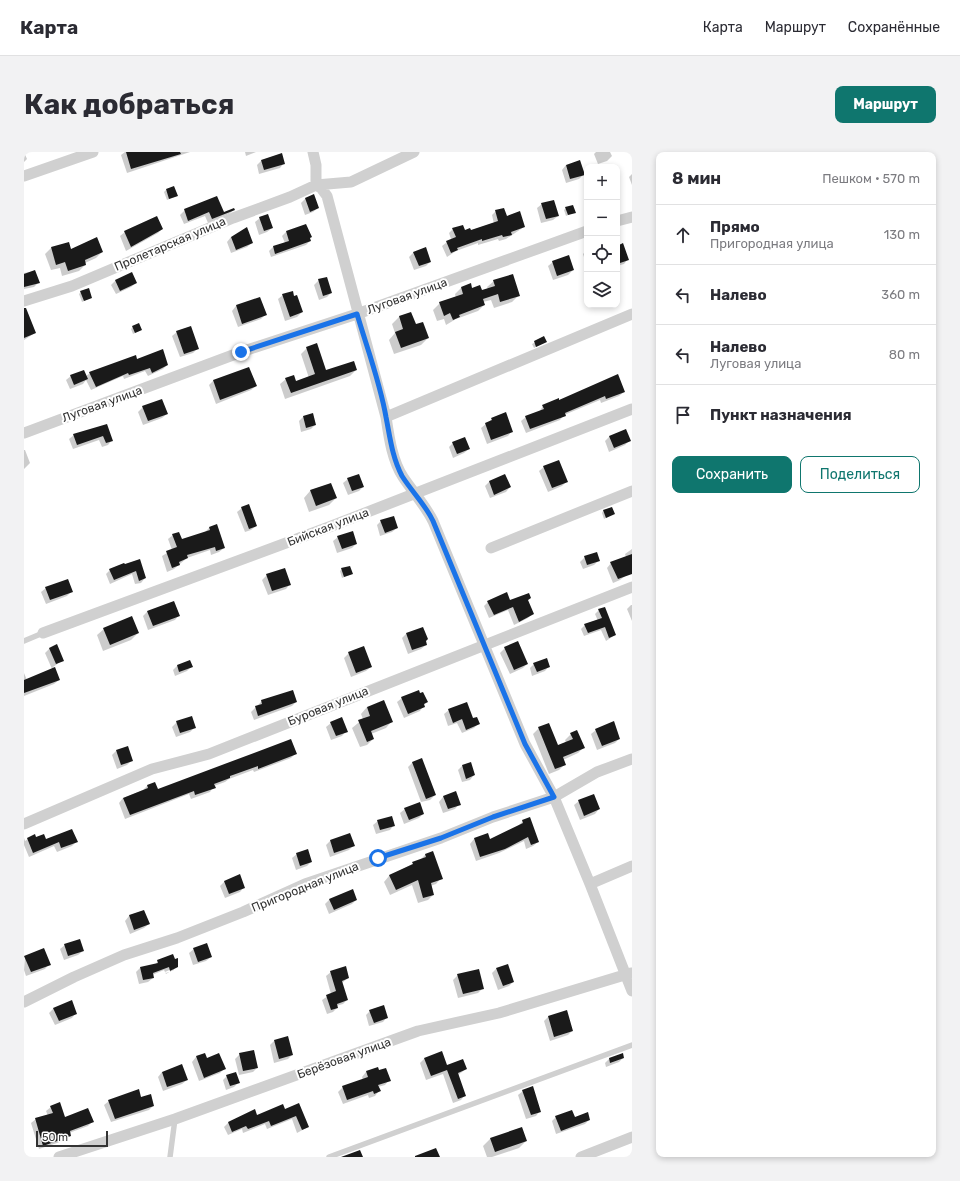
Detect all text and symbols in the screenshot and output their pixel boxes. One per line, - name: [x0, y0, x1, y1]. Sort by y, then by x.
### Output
- text: Карта: [20, 16, 78, 39]
- text: Карта: [703, 19, 743, 36]
- text: Маршрут: [765, 19, 826, 36]
- text: Сохранённые: [848, 19, 940, 36]
- button: Маршрут: [835, 86, 936, 123]
- text: Как добраться: [24, 88, 234, 121]
- map controls: [584, 164, 620, 308]
- button: +: [584, 164, 620, 200]
- text: 8 мин: [672, 168, 721, 188]
- text: Пешком · 570 m: [822, 171, 920, 186]
- button: −: [584, 200, 620, 236]
- street label: Пролетарская улица: [112, 214, 228, 274]
- text: Прямо: [710, 218, 760, 236]
- icon: ahead: [672, 224, 694, 246]
- text: 130 m: [884, 227, 920, 242]
- button: locate: [584, 236, 620, 272]
- text: Пригородная улица: [710, 236, 834, 251]
- button: layers: [584, 272, 620, 308]
- street label: Луговая улица: [365, 275, 449, 317]
- icon: left: [672, 284, 694, 306]
- text: Налево: [710, 286, 767, 304]
- text: 360 m: [881, 287, 920, 302]
- text: Налево: [710, 338, 767, 356]
- route end: [232, 343, 250, 361]
- icon: left: [672, 344, 694, 366]
- text: 80 m: [889, 347, 920, 362]
- text: Луговая улица: [710, 356, 801, 371]
- street label: Луговая улица: [60, 383, 144, 425]
- icon: arrive: [672, 404, 694, 426]
- text: Пункт назначения: [710, 406, 852, 424]
- button: Сохранить: [672, 456, 792, 493]
- button: Поделиться: [800, 456, 920, 493]
- street label: Бийская улица: [285, 505, 371, 549]
- street label: Буровая улица: [286, 683, 370, 729]
- route start: [369, 849, 387, 867]
- street label: Пригородная улица: [249, 859, 361, 915]
- street label: Берёзовая улица: [295, 1035, 393, 1081]
- scale bar: [36, 1129, 108, 1148]
- text: 50 m: [42, 1131, 68, 1144]

